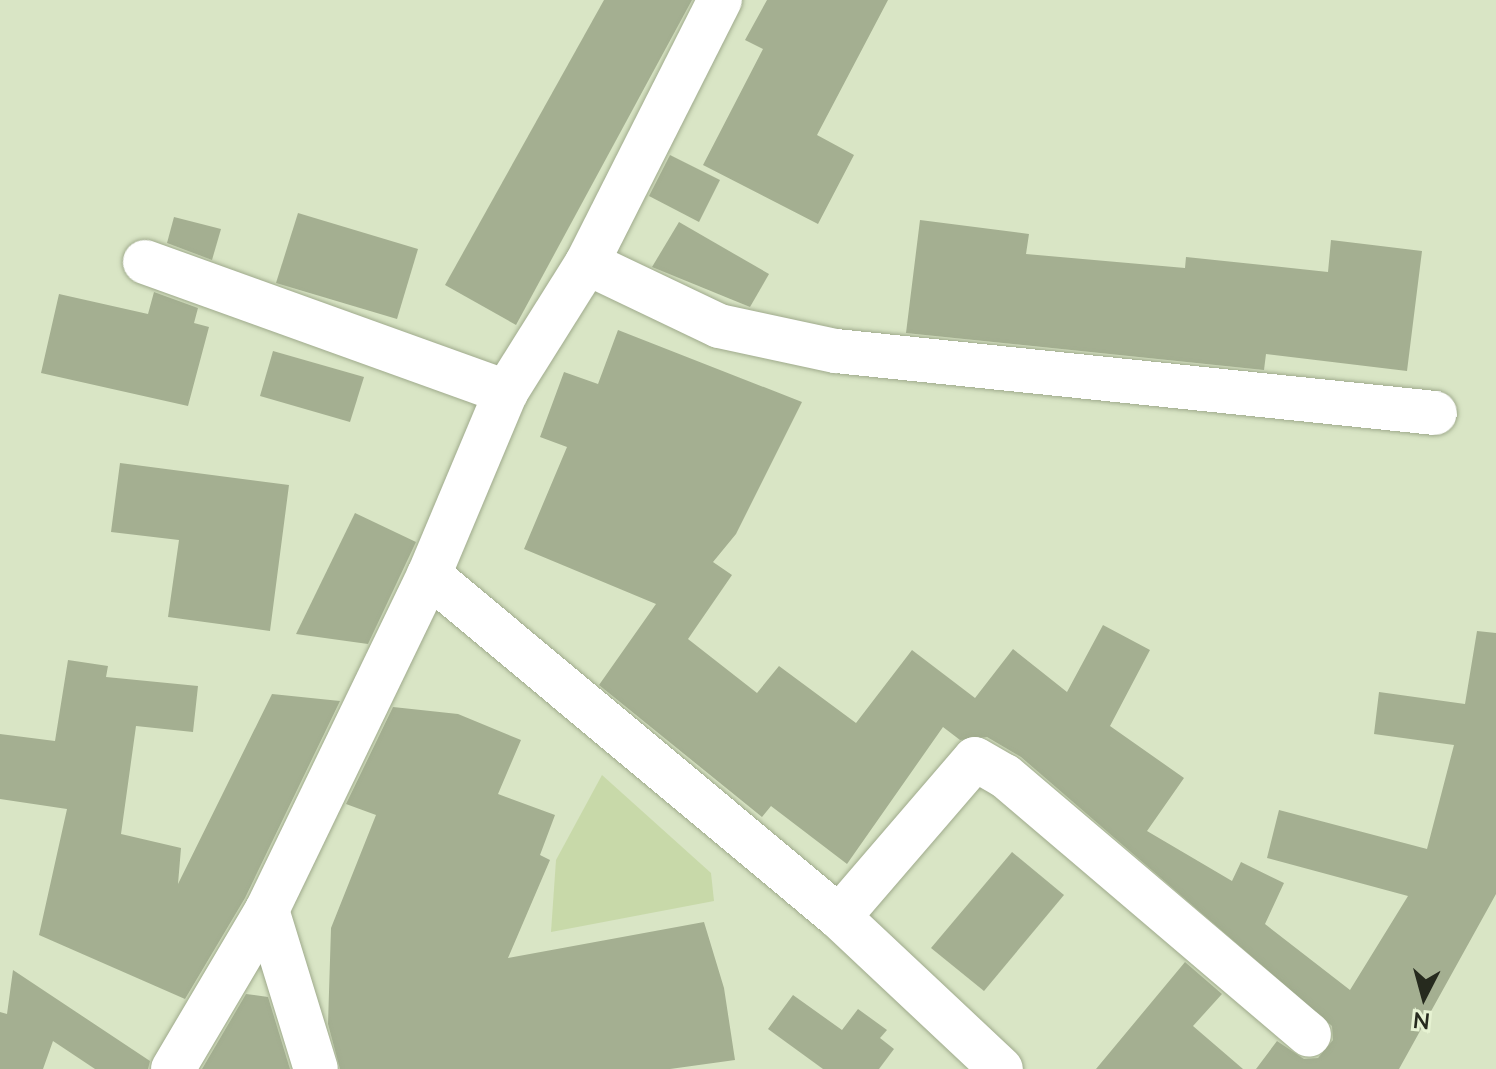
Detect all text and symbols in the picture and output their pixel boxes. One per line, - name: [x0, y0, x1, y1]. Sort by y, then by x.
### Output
- north arrow: [1384, 957, 1464, 1037]
- text: N: [1412, 1007, 1431, 1036]

